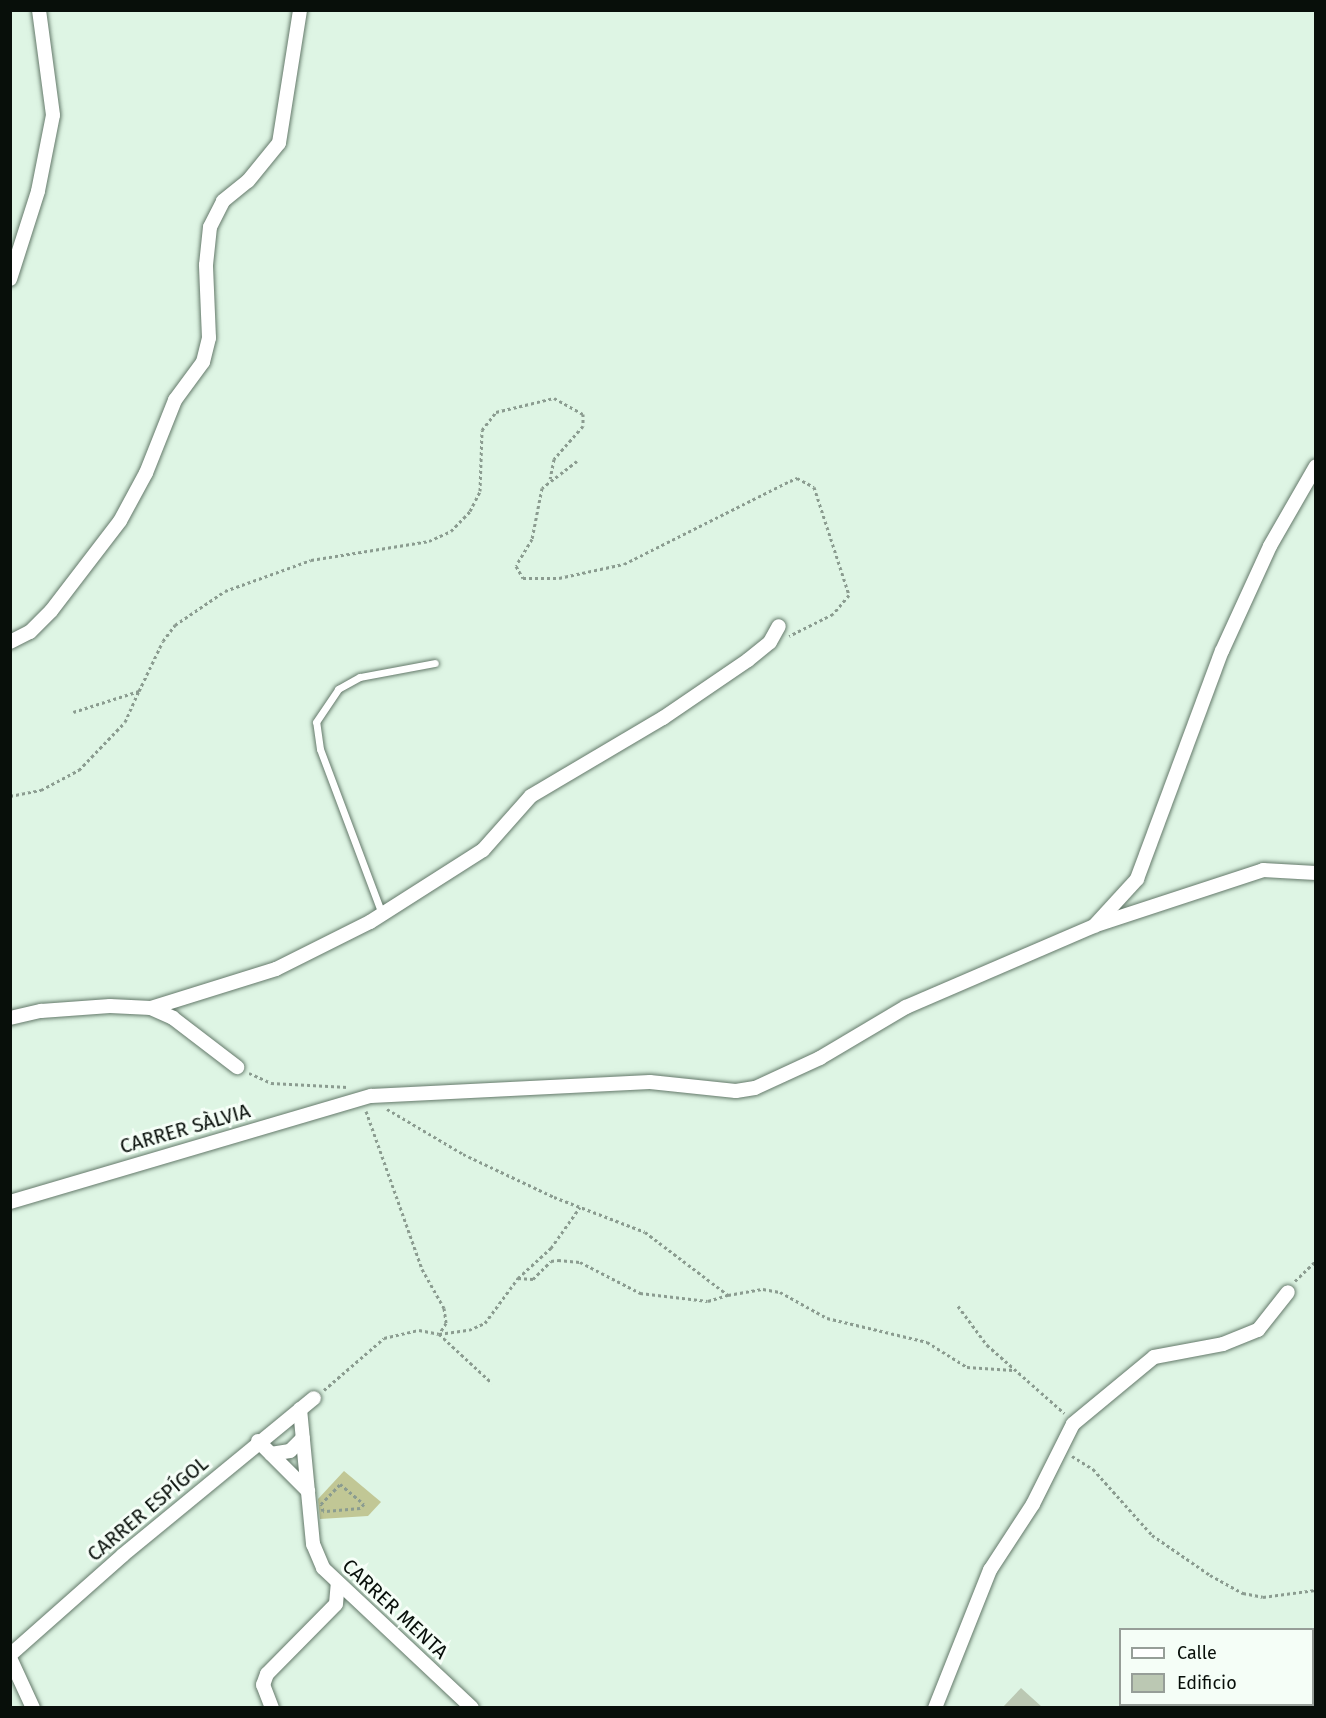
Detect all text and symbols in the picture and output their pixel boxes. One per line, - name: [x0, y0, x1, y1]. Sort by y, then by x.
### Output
- street label: CARRER SÀLVIA: [117, 1099, 253, 1159]
- street label: CARRER ESPÍGOL: [83, 1452, 213, 1566]
- street label: CARRER MENTA: [337, 1554, 453, 1664]
- legend: [1119, 1628, 1314, 1706]
- text: Calle: [1177, 1642, 1217, 1664]
- text: Edificio: [1177, 1672, 1237, 1694]

